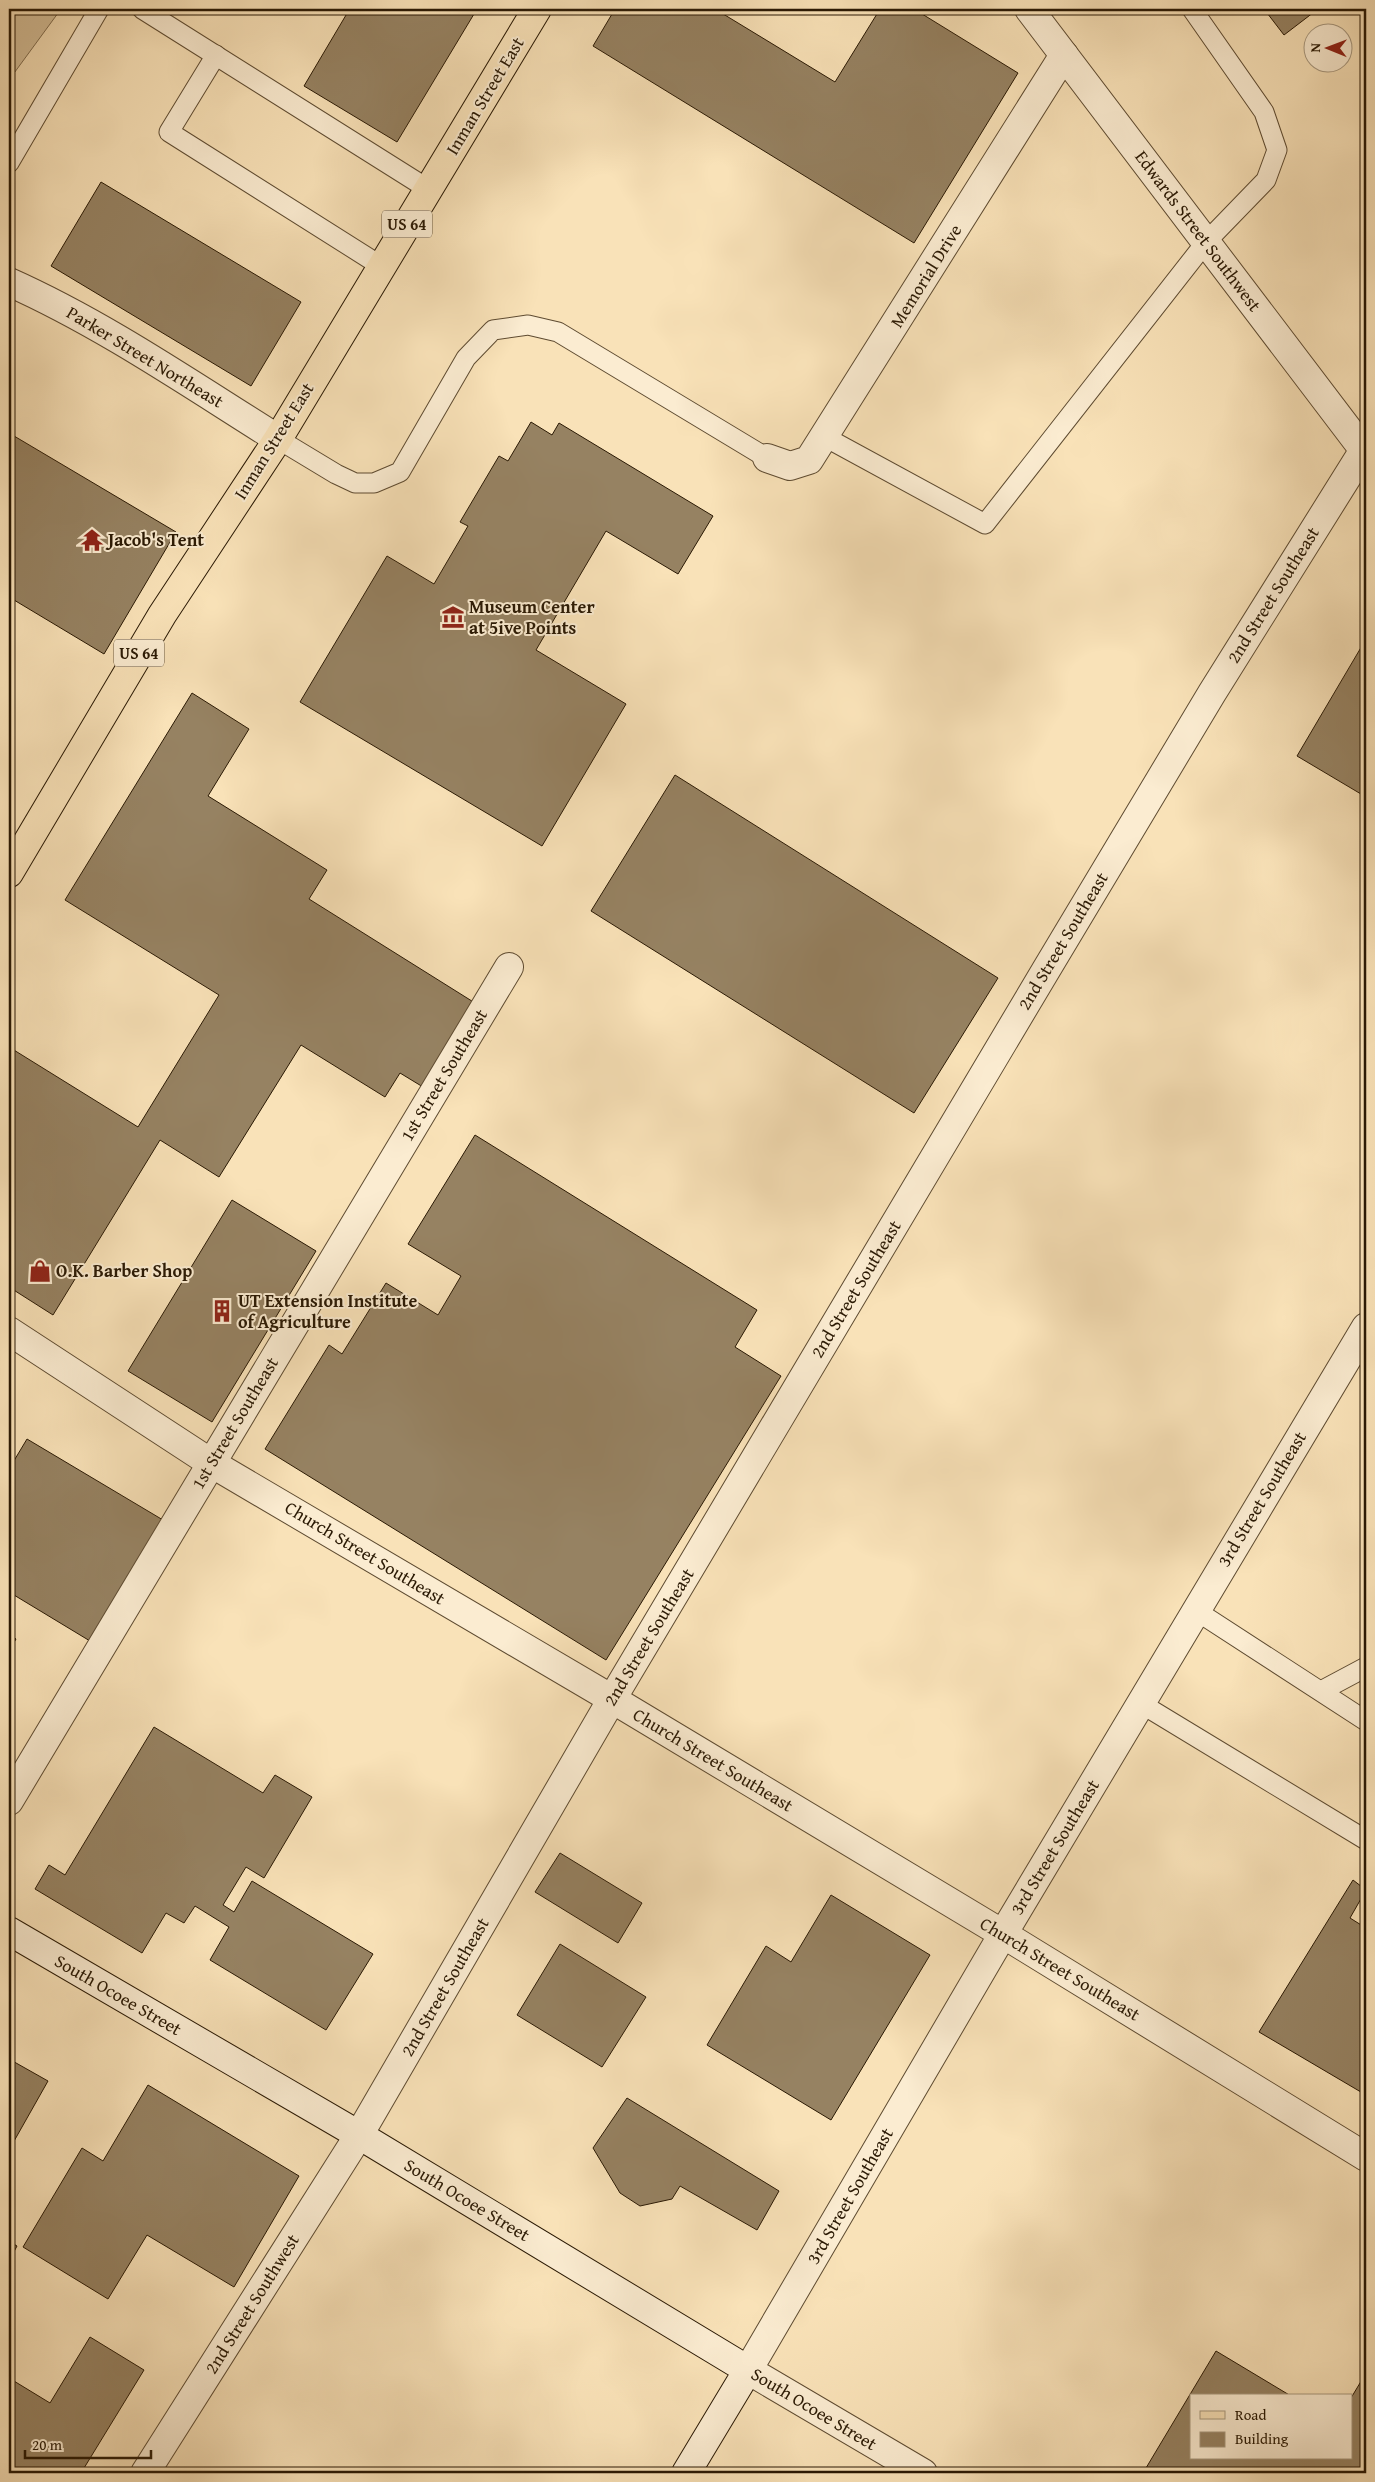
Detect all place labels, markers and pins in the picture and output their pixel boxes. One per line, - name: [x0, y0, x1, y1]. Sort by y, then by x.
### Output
- place label: Jacob's Tent: [105, 526, 204, 553]
- temple icon: Jacob's Tent: [79, 527, 105, 553]
- place label: Museum Center at 5ive Points: [469, 593, 595, 641]
- museum icon: Museum Center at 5ive Points: [440, 604, 466, 630]
- place label: O.K. Barber Shop: [56, 1257, 192, 1284]
- shop icon: O.K. Barber Shop: [27, 1258, 53, 1284]
- place label: UT Extension Institute of Agriculture: [238, 1287, 417, 1335]
- building icon: UT Extension Institute of Agriculture: [209, 1298, 235, 1324]

